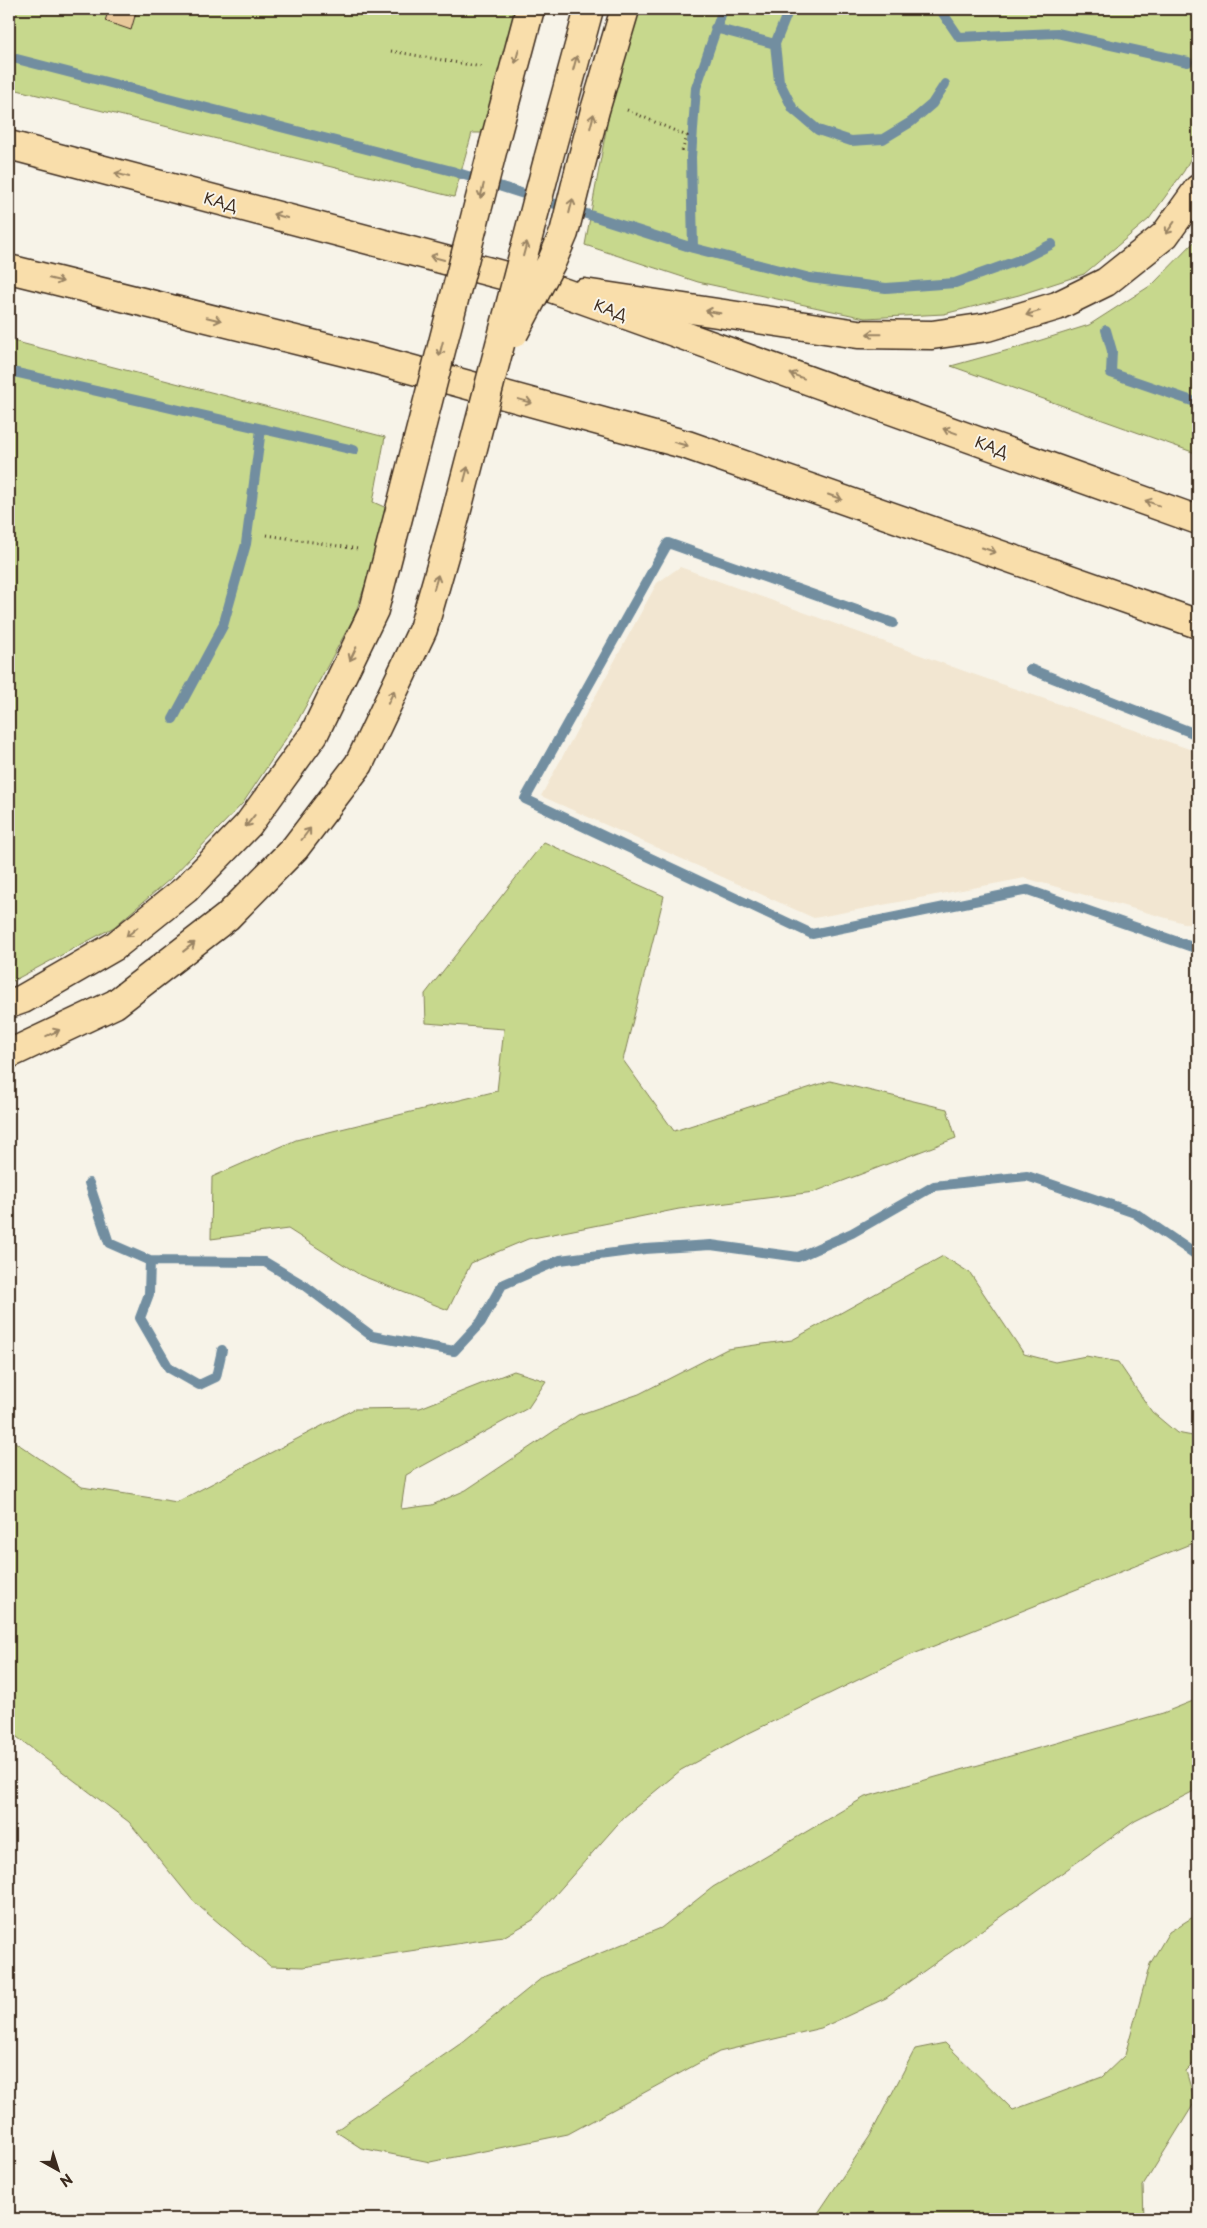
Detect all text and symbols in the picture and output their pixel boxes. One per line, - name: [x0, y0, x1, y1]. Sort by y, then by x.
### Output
- one-way arrow: [512, 47, 521, 63]
- one-way arrow: [570, 55, 580, 71]
- one-way arrow: [588, 113, 597, 129]
- one-way arrow: [115, 169, 131, 179]
- one-way arrow: [477, 183, 486, 199]
- street label: КАД: [202, 185, 241, 217]
- one-way arrow: [566, 198, 576, 214]
- one-way arrow: [272, 211, 288, 220]
- one-way arrow: [1164, 221, 1175, 235]
- one-way arrow: [521, 241, 530, 257]
- one-way arrow: [429, 252, 445, 262]
- one-way arrow: [48, 276, 64, 285]
- street label: КАД: [591, 292, 631, 326]
- one-way arrow: [705, 307, 721, 317]
- one-way arrow: [1026, 309, 1042, 319]
- one-way arrow: [205, 315, 221, 324]
- one-way arrow: [866, 329, 882, 339]
- one-way arrow: [436, 340, 446, 356]
- one-way arrow: [790, 371, 805, 380]
- one-way arrow: [516, 397, 532, 406]
- one-way arrow: [943, 426, 958, 435]
- street label: КАД: [972, 429, 1012, 463]
- one-way arrow: [673, 440, 689, 449]
- one-way arrow: [462, 466, 471, 482]
- one-way arrow: [827, 492, 843, 502]
- one-way arrow: [1145, 498, 1161, 507]
- one-way arrow: [980, 546, 996, 555]
- one-way arrow: [432, 575, 442, 591]
- one-way arrow: [348, 646, 358, 661]
- one-way arrow: [387, 690, 396, 705]
- one-way arrow: [245, 814, 256, 827]
- one-way arrow: [301, 827, 311, 841]
- one-way arrow: [126, 927, 139, 938]
- one-way arrow: [182, 941, 195, 952]
- one-way arrow: [45, 1028, 60, 1038]
- north arrow: [32, 2146, 82, 2196]
- text: N: [56, 2169, 77, 2192]

